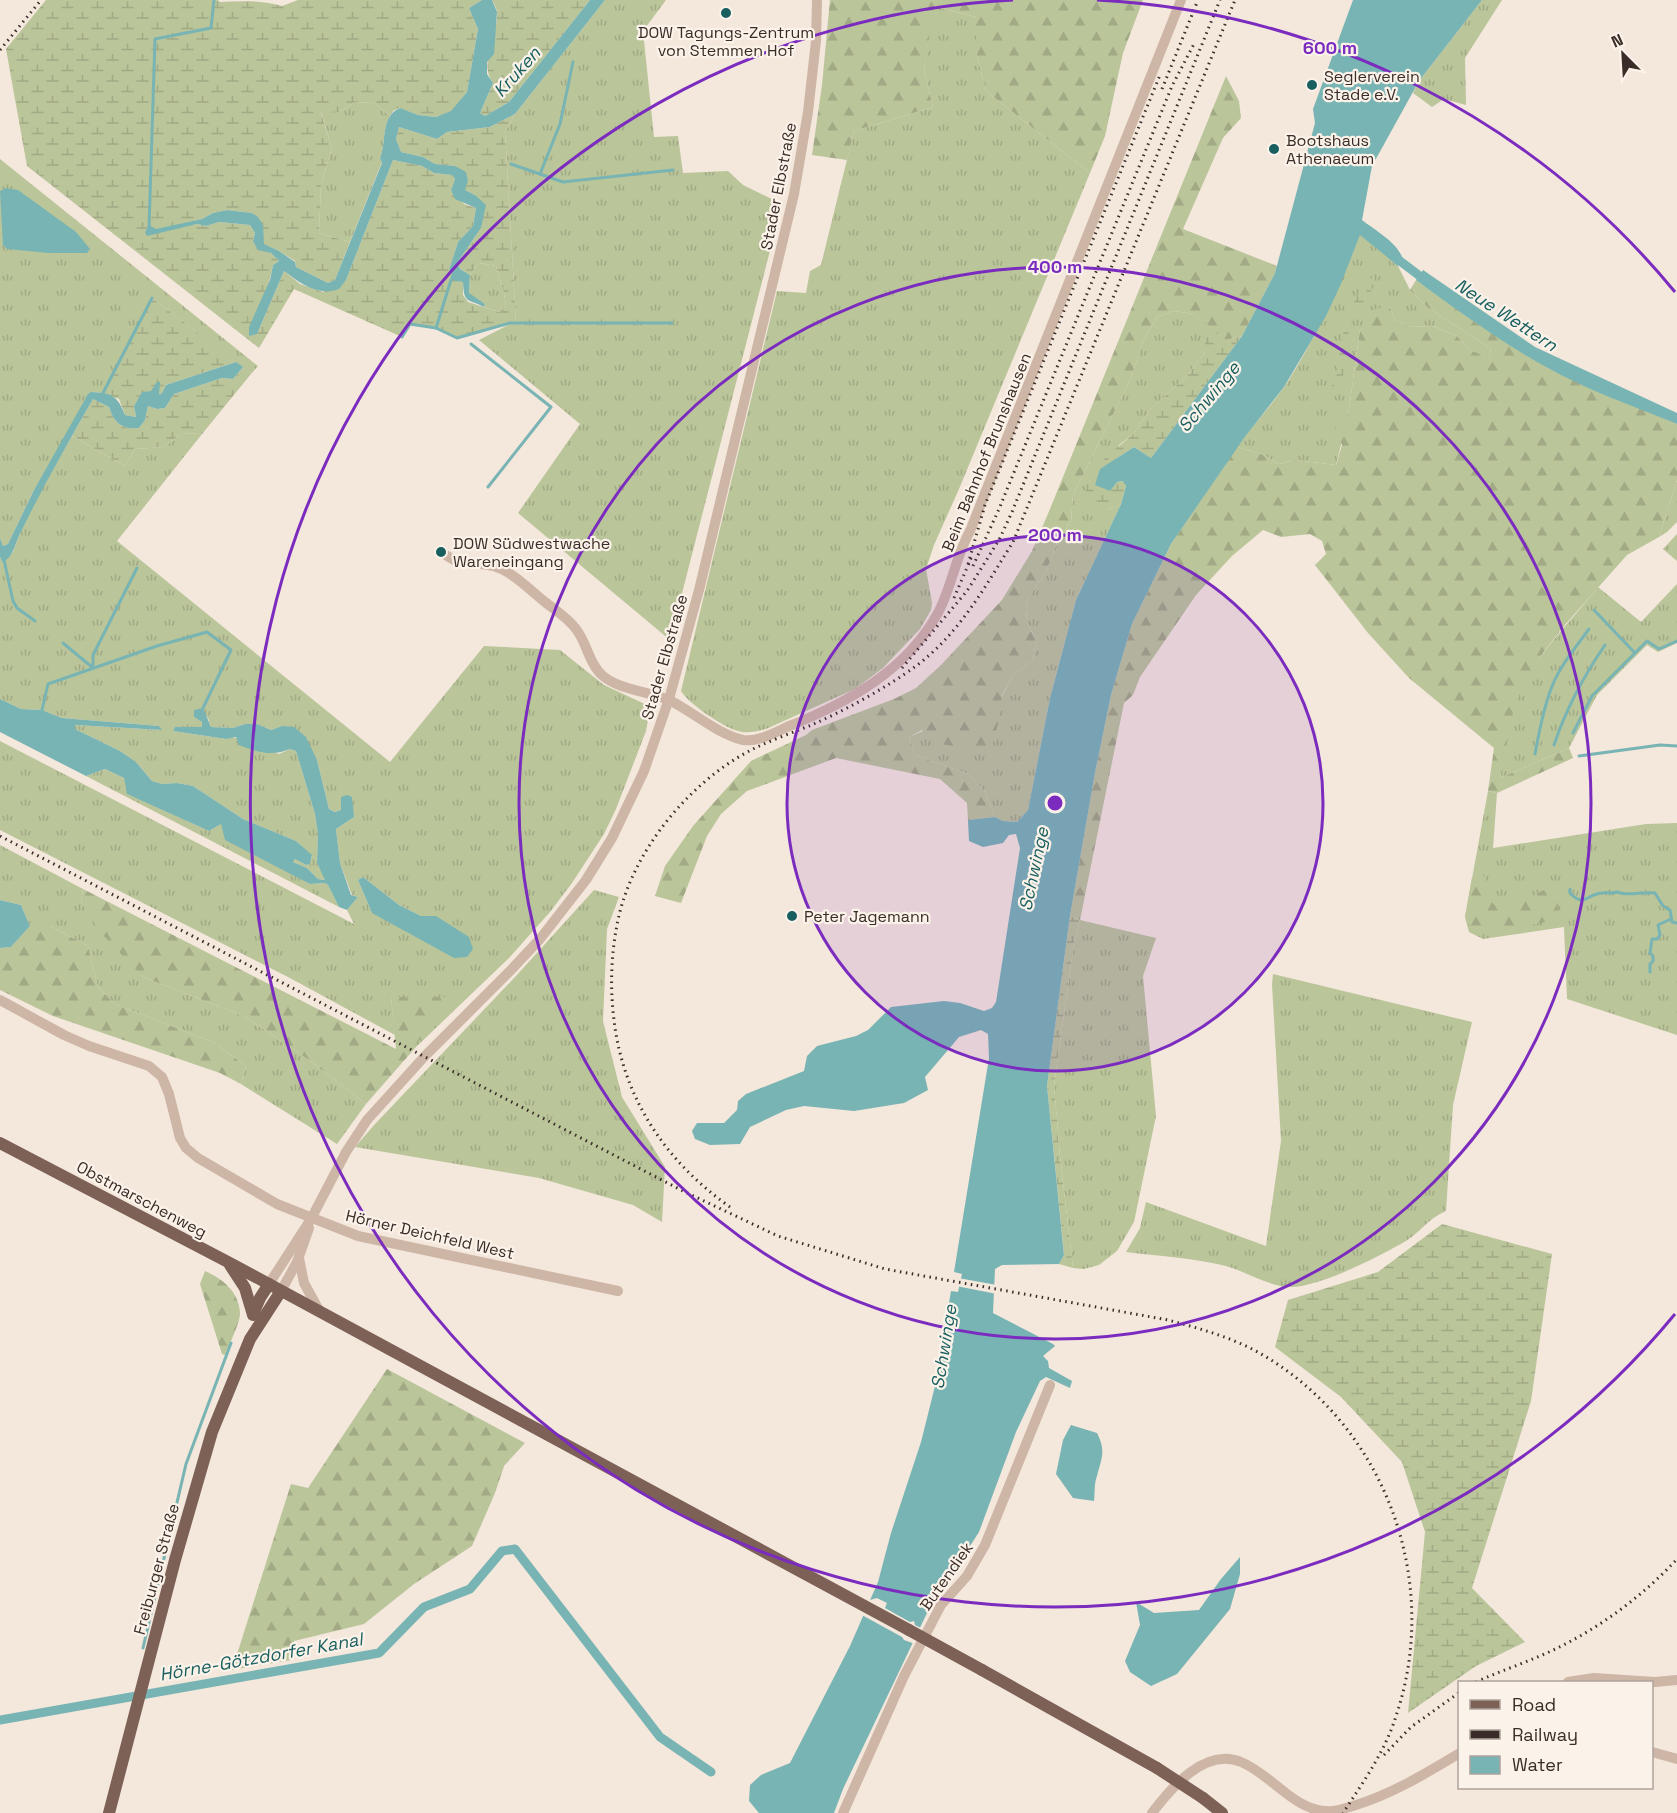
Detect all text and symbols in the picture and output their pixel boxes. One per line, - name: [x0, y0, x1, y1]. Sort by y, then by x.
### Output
- marker: DOW Tagungs-Zentrum von Stemmen Hof: [719, 6, 733, 20]
- place label: DOW Tagungs-Zentrum von Stemmen Hof: [638, 22, 814, 61]
- north arrow: [1593, 24, 1653, 84]
- text: N: [1608, 29, 1626, 53]
- text: 600 m: [1303, 36, 1357, 59]
- water label: Kruken: [488, 41, 546, 102]
- place label: Seglerverein Stade e.V.: [1324, 66, 1420, 105]
- marker: Seglerverein Stade e.V.: [1305, 78, 1319, 92]
- street label: Stader Elbstraße: [756, 121, 801, 252]
- place label: Bootshaus Athenaeum: [1286, 130, 1374, 169]
- marker: Bootshaus Athenaeum: [1267, 142, 1281, 156]
- text: 400 m: [1028, 255, 1082, 278]
- water label: Neue Wettern: [1451, 273, 1563, 357]
- street label: Beim Bahnhof Brunshausen: [937, 350, 1036, 555]
- water label: Schwinge: [1173, 356, 1246, 437]
- text: 200 m: [1028, 523, 1082, 546]
- place label: DOW Südwestwache Wareneingang: [453, 533, 610, 572]
- marker: DOW Südwestwache Wareneingang: [434, 545, 448, 559]
- street label: Stader Elbstraße: [637, 592, 692, 722]
- centre of rings: [1045, 793, 1065, 813]
- water label: Schwinge: [1013, 824, 1054, 913]
- place label: Peter Jagemann: [804, 906, 930, 927]
- marker: Peter Jagemann: [785, 909, 799, 923]
- street label: Obstmarschenweg: [73, 1156, 211, 1243]
- street label: Hörner Deichfeld West: [344, 1205, 516, 1264]
- water label: Schwinge: [926, 1302, 962, 1391]
- street label: Freiburger Straße: [129, 1501, 184, 1637]
- street label: Butendiek: [915, 1538, 978, 1615]
- water label: Hörne-Götzdorfer Kanal: [158, 1627, 367, 1686]
- legend: [1458, 1681, 1653, 1789]
- text: Road: [1512, 1693, 1556, 1716]
- text: Railway: [1512, 1723, 1578, 1746]
- text: Water: [1512, 1753, 1563, 1776]

